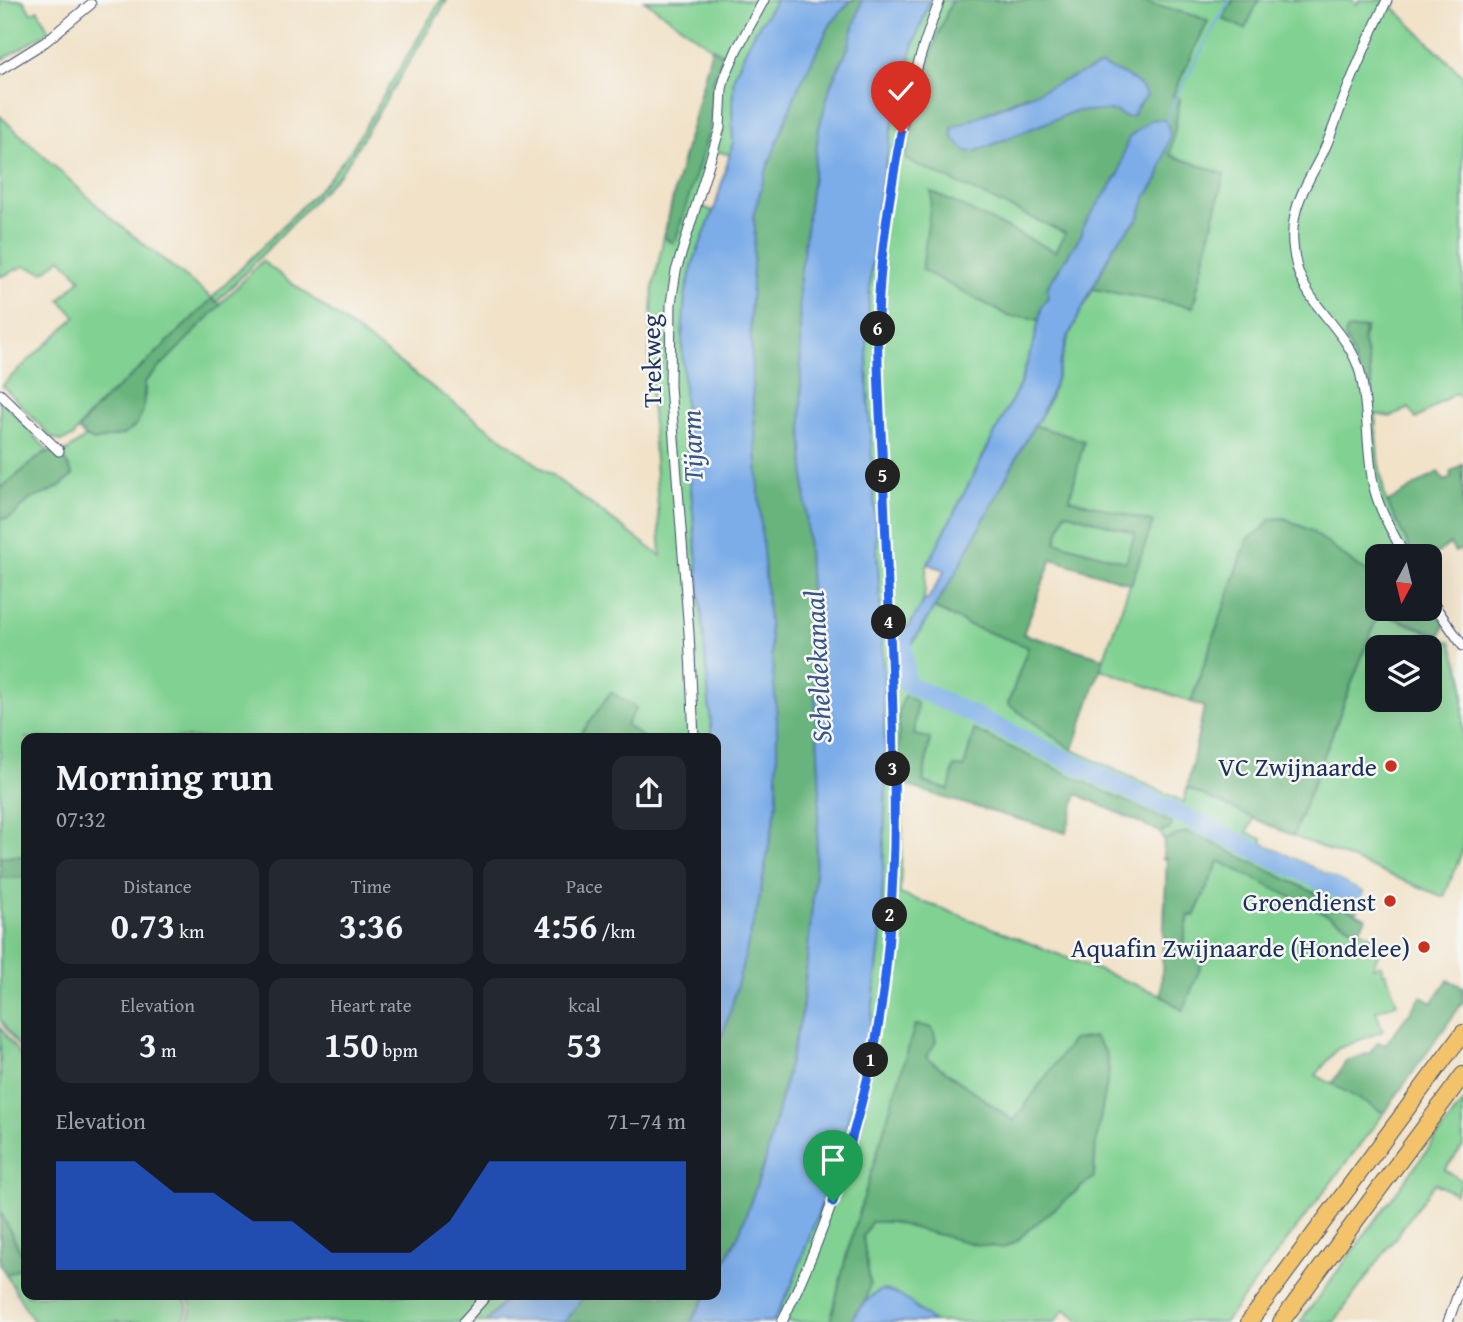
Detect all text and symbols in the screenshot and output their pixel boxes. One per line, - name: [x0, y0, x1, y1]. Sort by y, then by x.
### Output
- pin: [871, 61, 931, 133]
- icon: check: [882, 72, 920, 110]
- pin: 6: [860, 312, 896, 346]
- street label: Trekweg: [631, 314, 671, 408]
- text: 6: [873, 314, 882, 342]
- water label: Tijarm: [669, 409, 713, 483]
- pin: 5: [866, 458, 900, 494]
- text: 5: [878, 461, 887, 489]
- north arrow: [1365, 544, 1442, 621]
- map controls: [1365, 544, 1442, 712]
- water label: Scheldekanaal: [793, 589, 841, 744]
- pin: 4: [872, 604, 906, 640]
- text: 4: [884, 607, 893, 635]
- button: layers: [1365, 635, 1442, 712]
- place label: VC Zwijnaarde: [1218, 747, 1377, 786]
- text: Morning run: [56, 748, 273, 804]
- pin: 3: [876, 752, 910, 786]
- text: 3: [888, 754, 897, 782]
- button: share: [612, 756, 686, 830]
- marker: VC Zwijnaarde: [1383, 758, 1399, 774]
- text: 07:32: [56, 802, 106, 835]
- text: Distance: [124, 872, 192, 900]
- text: Time: [351, 872, 391, 900]
- text: Pace: [566, 872, 603, 900]
- place label: Groendienst: [1243, 882, 1376, 921]
- marker: Groendienst: [1382, 893, 1398, 909]
- pin: 2: [872, 898, 908, 932]
- text: 0.73: [111, 900, 175, 951]
- text: 3:36: [339, 900, 403, 951]
- text: 4:56: [533, 900, 597, 951]
- text: 2: [885, 900, 894, 928]
- text: km: [175, 917, 204, 945]
- text: /km: [597, 917, 636, 945]
- place label: Aquafin Zwijnaarde (Hondelee): [1071, 928, 1410, 967]
- marker: Aquafin Zwijnaarde (Hondelee): [1416, 939, 1432, 955]
- text: Elevation: [120, 991, 195, 1019]
- text: Heart rate: [330, 991, 412, 1019]
- text: kcal: [568, 991, 601, 1019]
- text: 3: [139, 1019, 157, 1070]
- text: 150: [324, 1019, 378, 1070]
- text: 53: [566, 1019, 602, 1070]
- text: m: [157, 1036, 177, 1064]
- text: bpm: [378, 1036, 418, 1064]
- pin: 1: [854, 1042, 888, 1078]
- text: 1: [866, 1045, 875, 1073]
- text: Elevation: [56, 1104, 146, 1137]
- text: 71–74 m: [607, 1104, 686, 1137]
- pin: [803, 1130, 863, 1202]
- icon: arrive: [814, 1141, 852, 1179]

